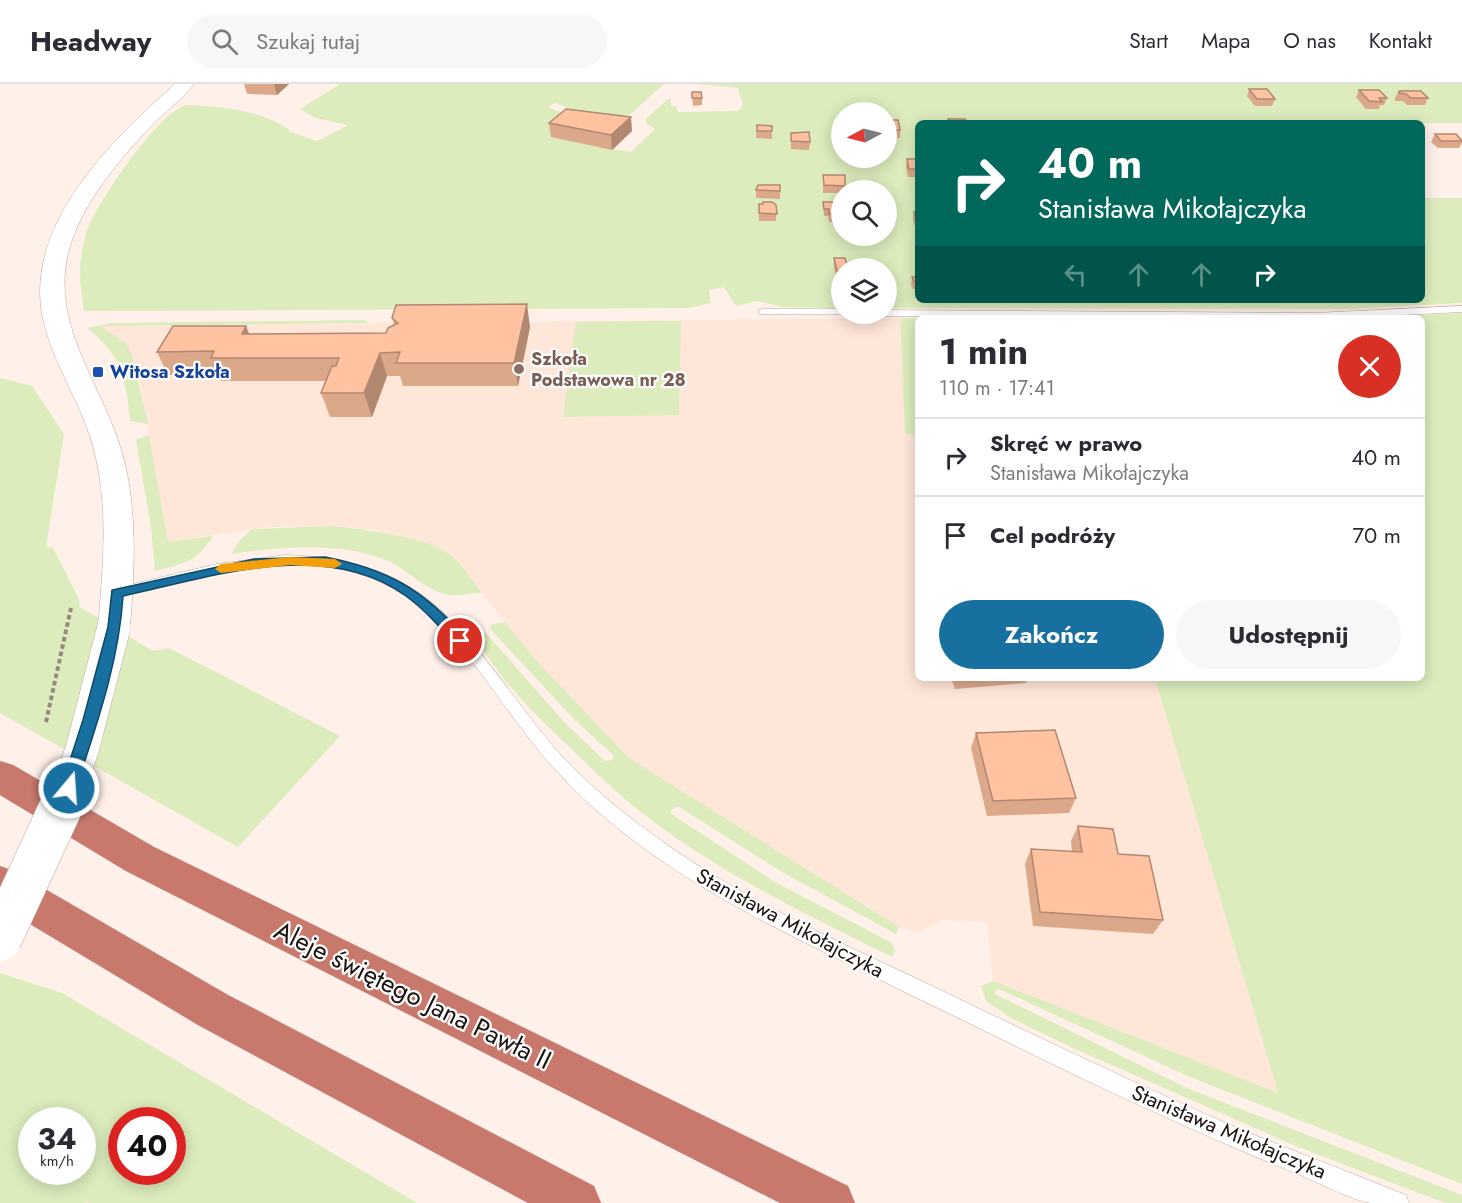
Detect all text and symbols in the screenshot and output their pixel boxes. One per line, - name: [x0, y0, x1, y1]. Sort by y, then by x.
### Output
- search box: [187, 14, 607, 68]
- text: Headway: [30, 21, 151, 62]
- icon: search: [208, 25, 241, 58]
- text: Szukaj tutaj: [256, 25, 360, 57]
- text: Start: [1129, 26, 1168, 56]
- text: Mapa: [1201, 26, 1250, 56]
- text: O nas: [1283, 26, 1336, 56]
- text: Kontakt: [1369, 26, 1432, 56]
- north arrow: [831, 102, 897, 168]
- map controls: [831, 102, 897, 324]
- text: 40 m: [1038, 133, 1142, 194]
- icon: right: [939, 144, 1017, 222]
- button: search: [831, 180, 897, 246]
- text: Stanisława Mikołajczyka: [1038, 189, 1306, 228]
- button: layers: [831, 258, 897, 324]
- icon: left: [1059, 258, 1092, 291]
- icon: ahead: [1122, 258, 1155, 291]
- icon: ahead: [1185, 258, 1218, 291]
- icon: right: [1248, 258, 1281, 291]
- text: 1 min: [939, 325, 1028, 377]
- button: close: [1338, 335, 1401, 398]
- place label: Szkoła Podstawowa nr 28: [531, 346, 686, 393]
- place label: Witosa Szkoła: [110, 359, 230, 385]
- marker: Szkoła Podstawowa nr 28: [512, 362, 526, 376]
- marker: Witosa Szkoła: [91, 365, 105, 379]
- text: 110 m · 17:41: [939, 374, 1055, 403]
- text: Skręć w prawo: [990, 427, 1142, 459]
- icon: right: [939, 441, 972, 474]
- text: 40 m: [1351, 441, 1401, 473]
- text: Stanisława Mikołajczyka: [990, 459, 1189, 488]
- icon: arrive: [939, 519, 972, 552]
- text: Cel podróży: [990, 519, 1115, 551]
- text: 70 m: [1352, 519, 1401, 551]
- button: Zakończ: [939, 600, 1164, 669]
- button: Udostępnij: [1176, 600, 1401, 669]
- pin: [434, 615, 485, 666]
- icon: arrive: [443, 624, 476, 657]
- position arrow: [37, 756, 101, 820]
- street label: Stanisława Mikołajczyka: [691, 861, 889, 985]
- street label: Aleje świętego Jana Pawła II: [268, 911, 558, 1079]
- street label: Stanisława Mikołajczyka: [1127, 1077, 1331, 1187]
- speed limit sign: 40: [108, 1107, 186, 1185]
- text: 34: [37, 1117, 77, 1160]
- text: km/h: [40, 1150, 74, 1172]

